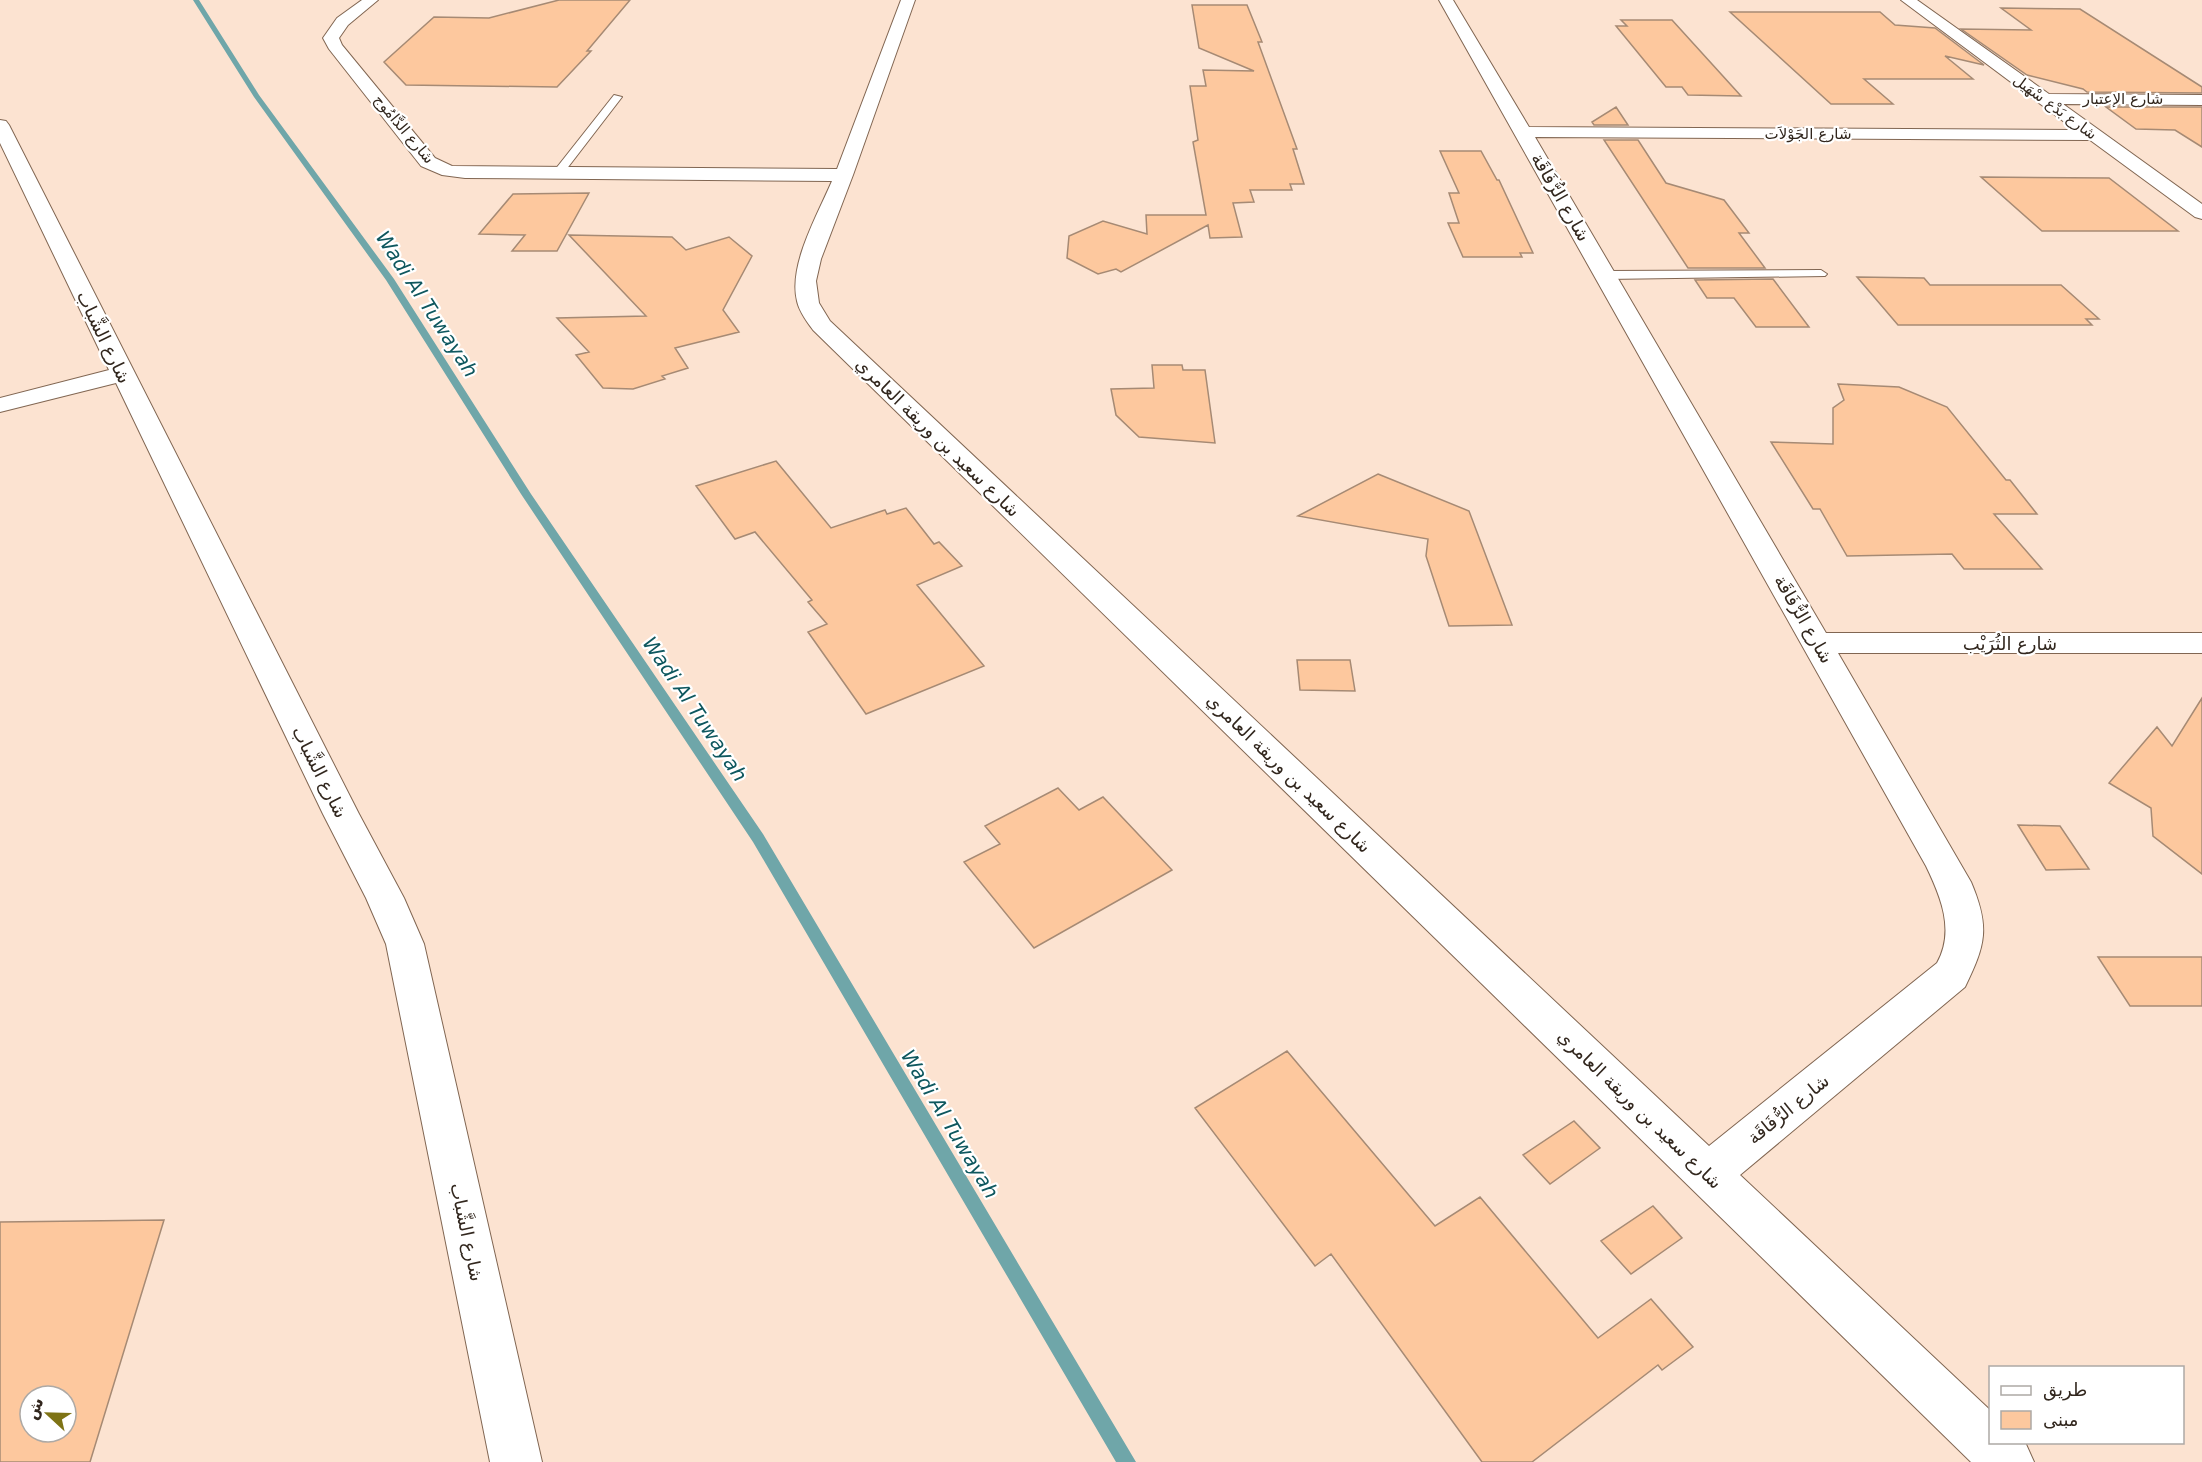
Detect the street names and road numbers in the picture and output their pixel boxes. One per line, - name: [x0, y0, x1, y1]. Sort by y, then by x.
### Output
- street label: شارع بَدْع سْهَيل: [2010, 71, 2100, 143]
- street label: شارع الإعتبار: [2082, 90, 2163, 108]
- street label: شارع الدَّامُوج: [369, 91, 438, 168]
- street label: شارع الجَوْلاَت: [1765, 125, 1851, 143]
- street label: شارع الرُّفَاقَة: [1526, 149, 1595, 245]
- street label: شارع الشَّباب: [72, 286, 138, 387]
- street label: شارع سعيد بن وريقة العامري: [851, 353, 1024, 522]
- street label: شارع الرُّفَاقَة: [1769, 571, 1838, 667]
- street label: شارع الثُرَيْب: [1963, 633, 2057, 655]
- street label: شارع سعيد بن وريقة العامري: [1202, 689, 1375, 858]
- street label: شارع الشَّباب: [287, 722, 354, 822]
- street label: شارع سعيد بن وريقة العامري: [1553, 1025, 1726, 1194]
- street label: شارع الرُّفَاقَة: [1743, 1070, 1834, 1149]
- street label: شارع الشَّباب: [445, 1180, 490, 1283]

